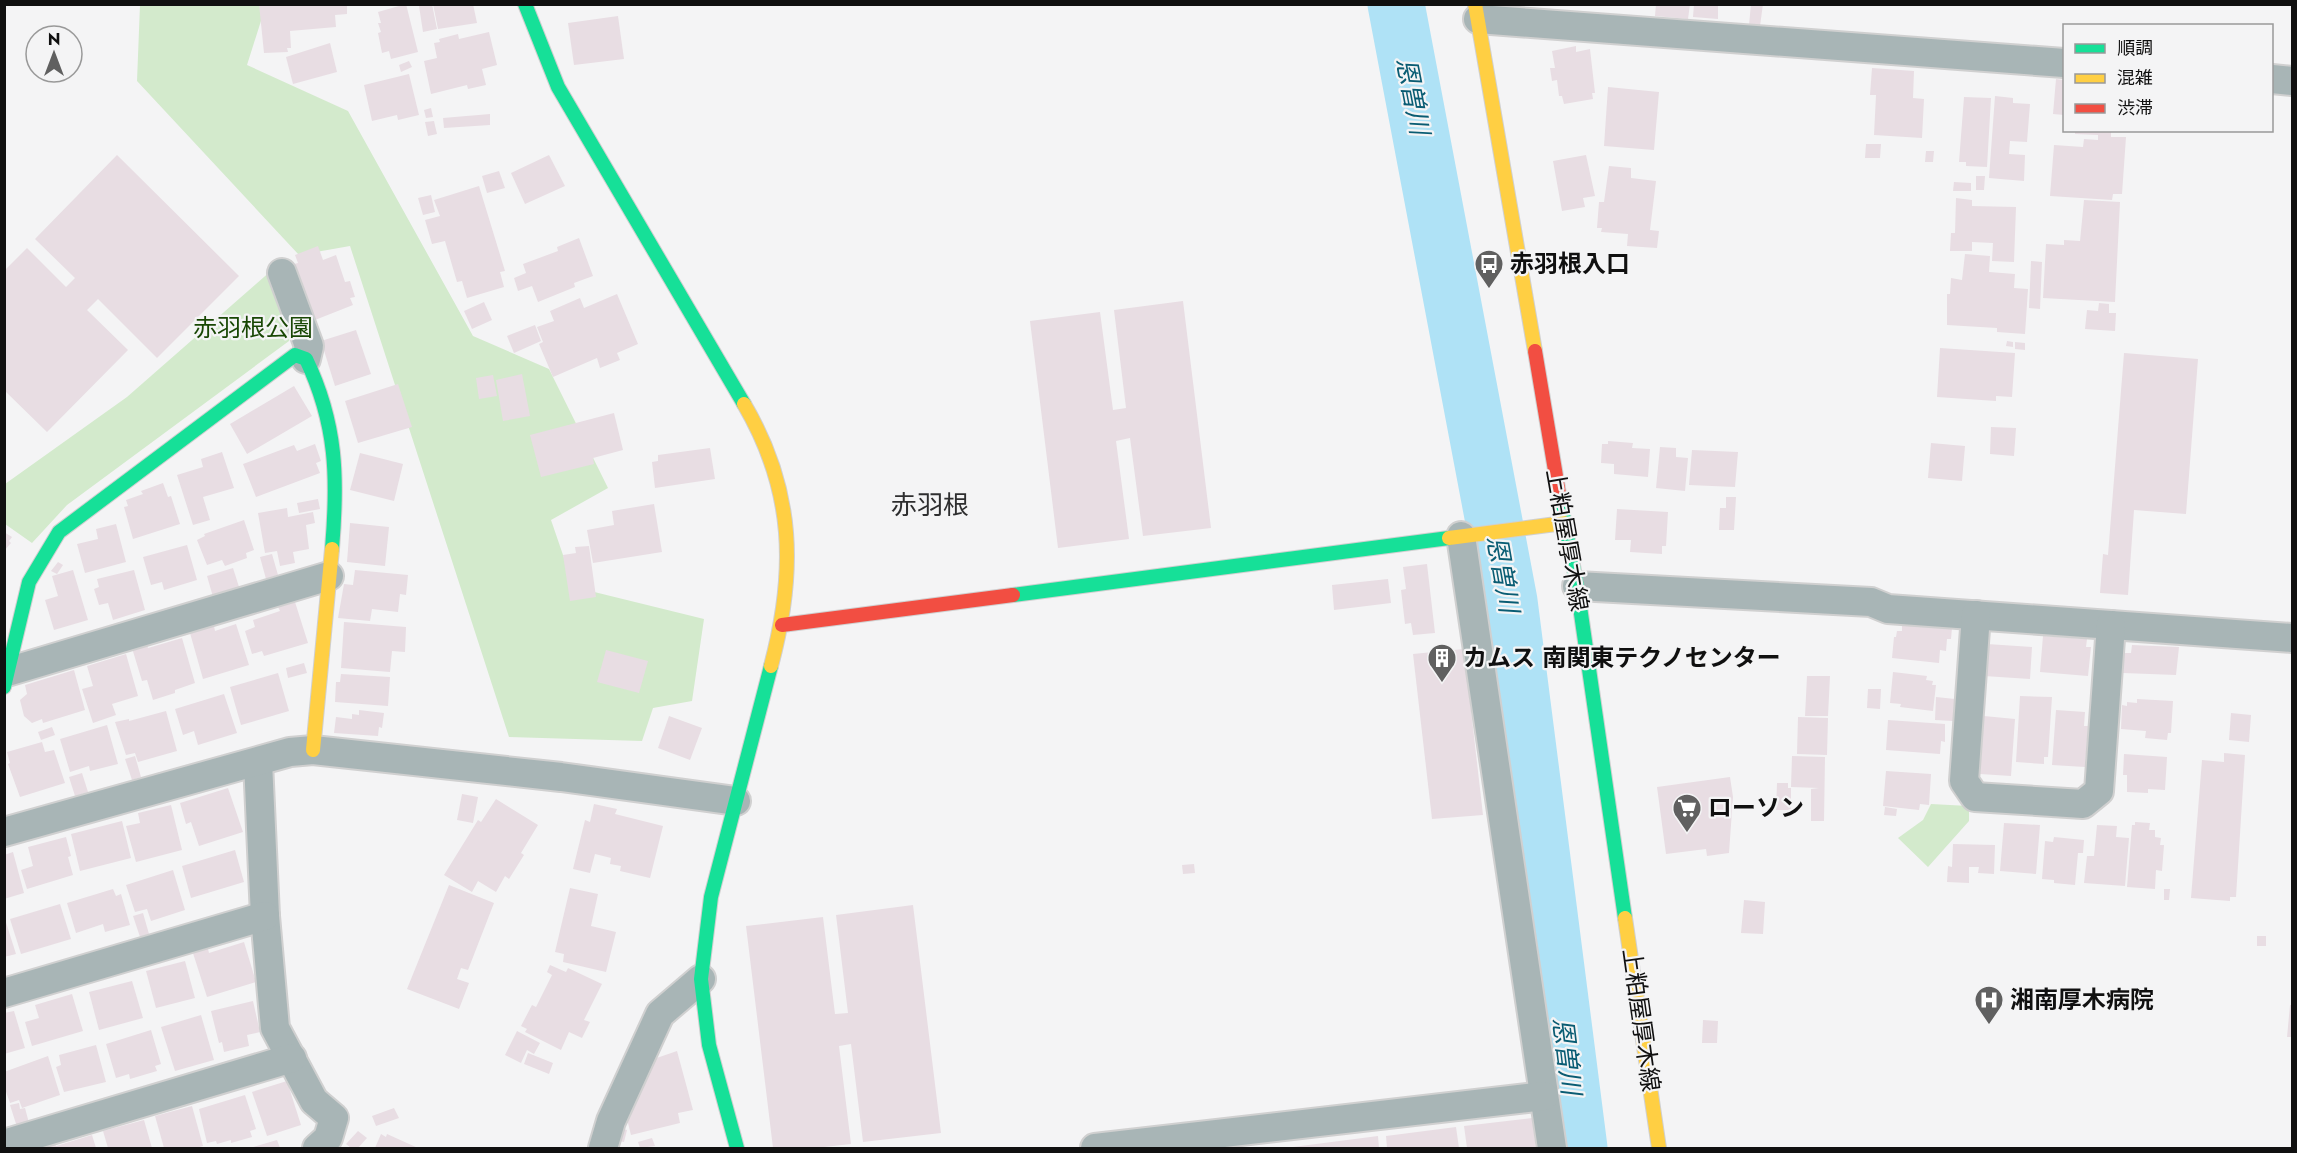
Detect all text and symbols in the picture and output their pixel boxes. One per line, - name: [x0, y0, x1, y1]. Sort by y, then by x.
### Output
- north arrow: [24, 24, 84, 84]
- legend: [2063, 24, 2273, 132]
- text: N: [48, 28, 60, 51]
- text: 順調: [2117, 35, 2153, 61]
- water label: 恩曽川: [1387, 54, 1440, 141]
- text: 混雑: [2117, 65, 2153, 91]
- text: 渋滞: [2117, 95, 2153, 121]
- place label: 赤羽根入口: [1510, 246, 1630, 281]
- bus stop icon: 赤羽根入口: [1473, 248, 1505, 290]
- park label: 赤羽根公園: [193, 310, 313, 345]
- street label: 上粕屋厚木線: [1538, 466, 1597, 614]
- district label: 赤羽根: [891, 486, 969, 524]
- water label: 恩曽川: [1478, 532, 1529, 619]
- place label: カムス 南関東テクノセンター: [1463, 640, 1781, 675]
- building icon: カムス 南関東テクノセンター: [1426, 642, 1458, 684]
- place label: ローソン: [1708, 790, 1804, 825]
- supermarket icon: ローソン: [1671, 792, 1703, 834]
- street label: 上粕屋厚木線: [1614, 946, 1669, 1094]
- place label: 湘南厚木病院: [2010, 982, 2154, 1017]
- hospital icon: 湘南厚木病院: [1973, 984, 2005, 1026]
- water label: 恩曽川: [1543, 1015, 1591, 1100]

